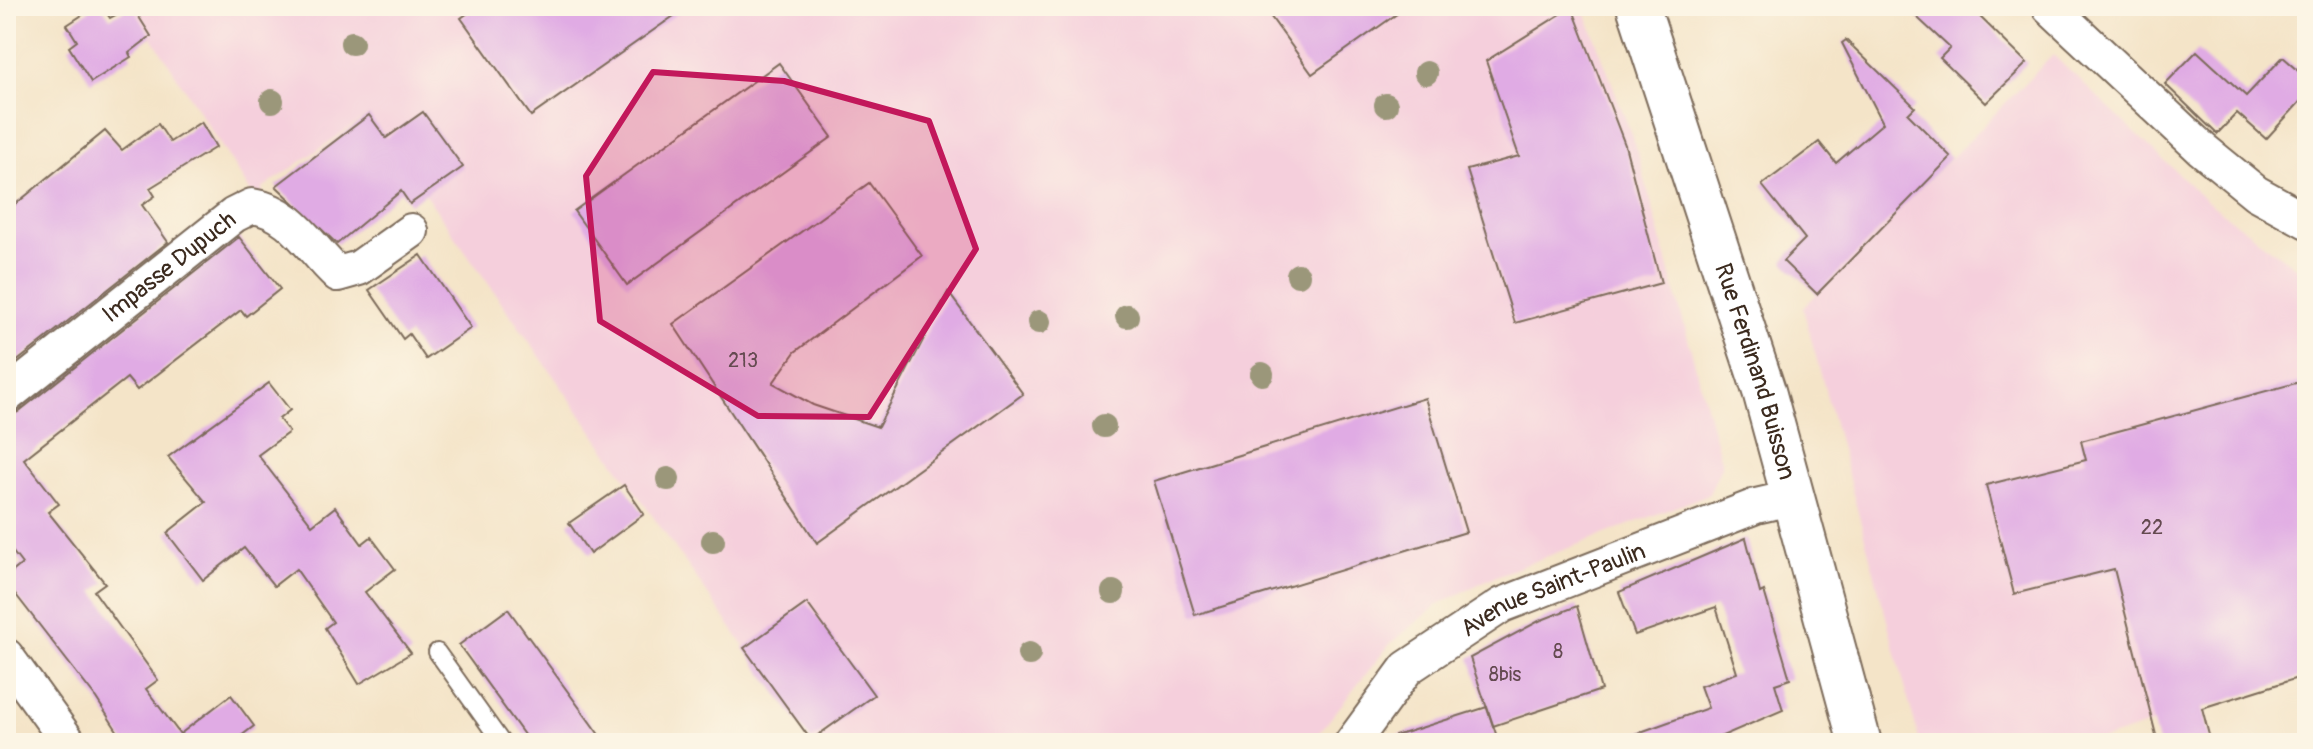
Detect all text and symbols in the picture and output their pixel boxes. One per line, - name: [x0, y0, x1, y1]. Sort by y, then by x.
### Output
- street label: Impasse Dupuch: [96, 205, 242, 329]
- street label: Rue Ferdinand Buisson: [1708, 260, 1802, 483]
- house number: 213: [728, 348, 758, 373]
- house number: 22: [2141, 515, 2163, 540]
- street label: Avenue Saint-Paulin: [1455, 536, 1650, 643]
- house number: 8: [1553, 639, 1563, 664]
- house number: 8bis: [1489, 662, 1521, 687]

